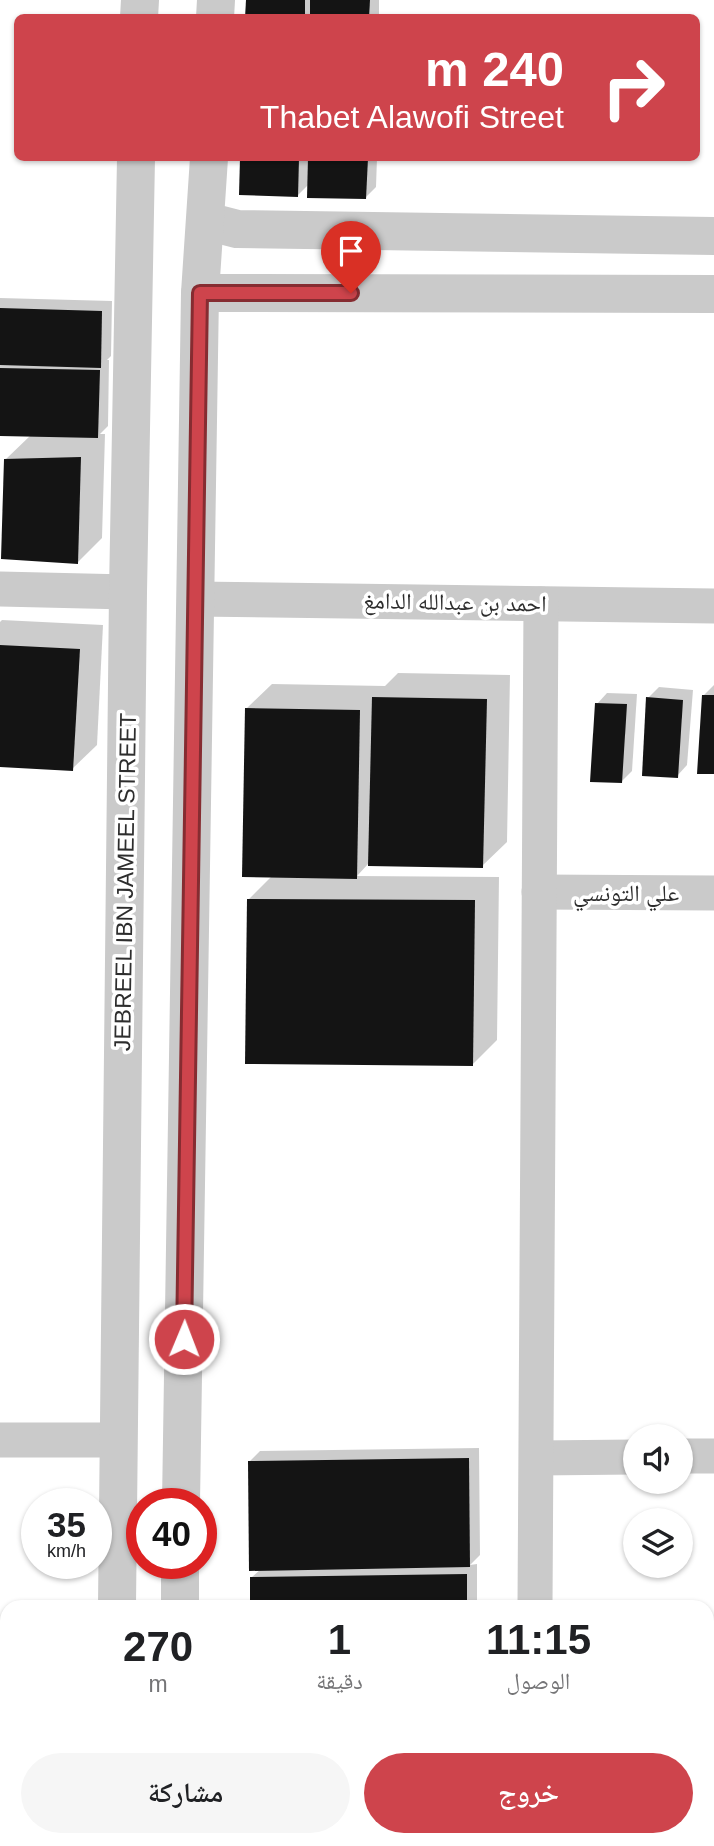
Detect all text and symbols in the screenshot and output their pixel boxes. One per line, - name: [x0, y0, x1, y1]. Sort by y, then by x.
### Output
- text: 240 m: [425, 42, 564, 96]
- icon: right: [588, 42, 679, 133]
- text: Thabet Alawofi Street: [260, 99, 564, 135]
- pin: [321, 221, 381, 293]
- icon: arrive: [332, 232, 370, 270]
- street label: احمد بن عبدالله الدامغ: [363, 587, 547, 619]
- street label: JEBREEL IBN JAMEEL STREET: [109, 713, 141, 1051]
- street label: علي التونسي: [573, 880, 679, 912]
- position arrow: [147, 1302, 221, 1376]
- map controls: [623, 1424, 693, 1578]
- button: sound: [623, 1424, 693, 1494]
- speed limit sign: 40: [126, 1488, 217, 1579]
- text: 35: [47, 1505, 86, 1544]
- button: layers: [623, 1508, 693, 1578]
- text: km/h: [47, 1541, 86, 1561]
- text: 1: [328, 1616, 351, 1663]
- text: 11:15: [486, 1616, 591, 1663]
- text: 270: [123, 1623, 193, 1670]
- text: دقيقة: [316, 1668, 363, 1694]
- text: الوصول: [507, 1668, 570, 1694]
- text: m: [149, 1671, 168, 1697]
- button: مشاركة: [21, 1753, 350, 1833]
- button: خروج: [364, 1753, 693, 1833]

